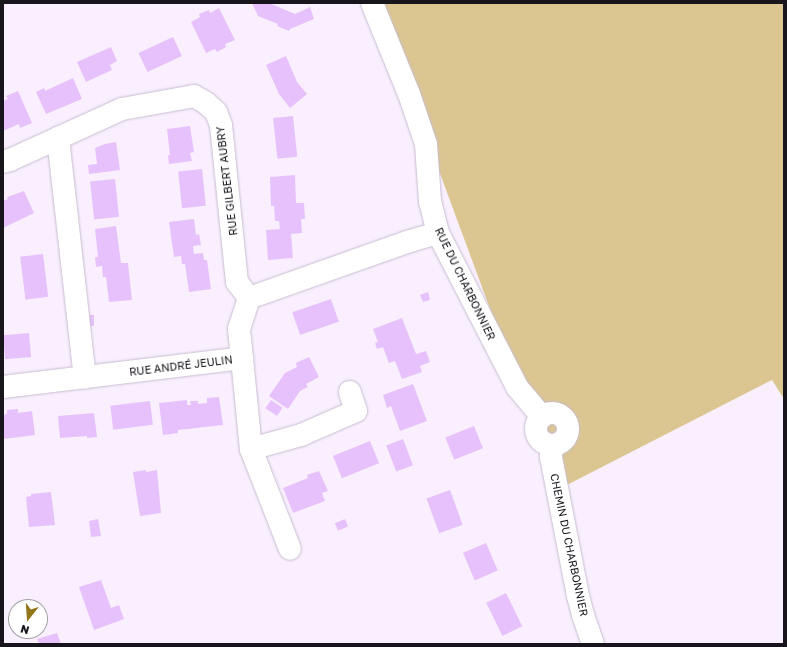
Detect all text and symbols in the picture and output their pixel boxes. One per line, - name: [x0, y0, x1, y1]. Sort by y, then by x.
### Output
- street label: RUE GILBERT AUBRY: [214, 126, 240, 236]
- street label: RUE DU CHARBONNIER: [432, 225, 498, 343]
- street label: RUE ANDRÉ JEULIN: [129, 353, 233, 379]
- street label: CHEMIN DU CHARBONNIER: [547, 472, 591, 618]
- north arrow: [8, 599, 48, 639]
- text: N: [19, 623, 31, 637]

